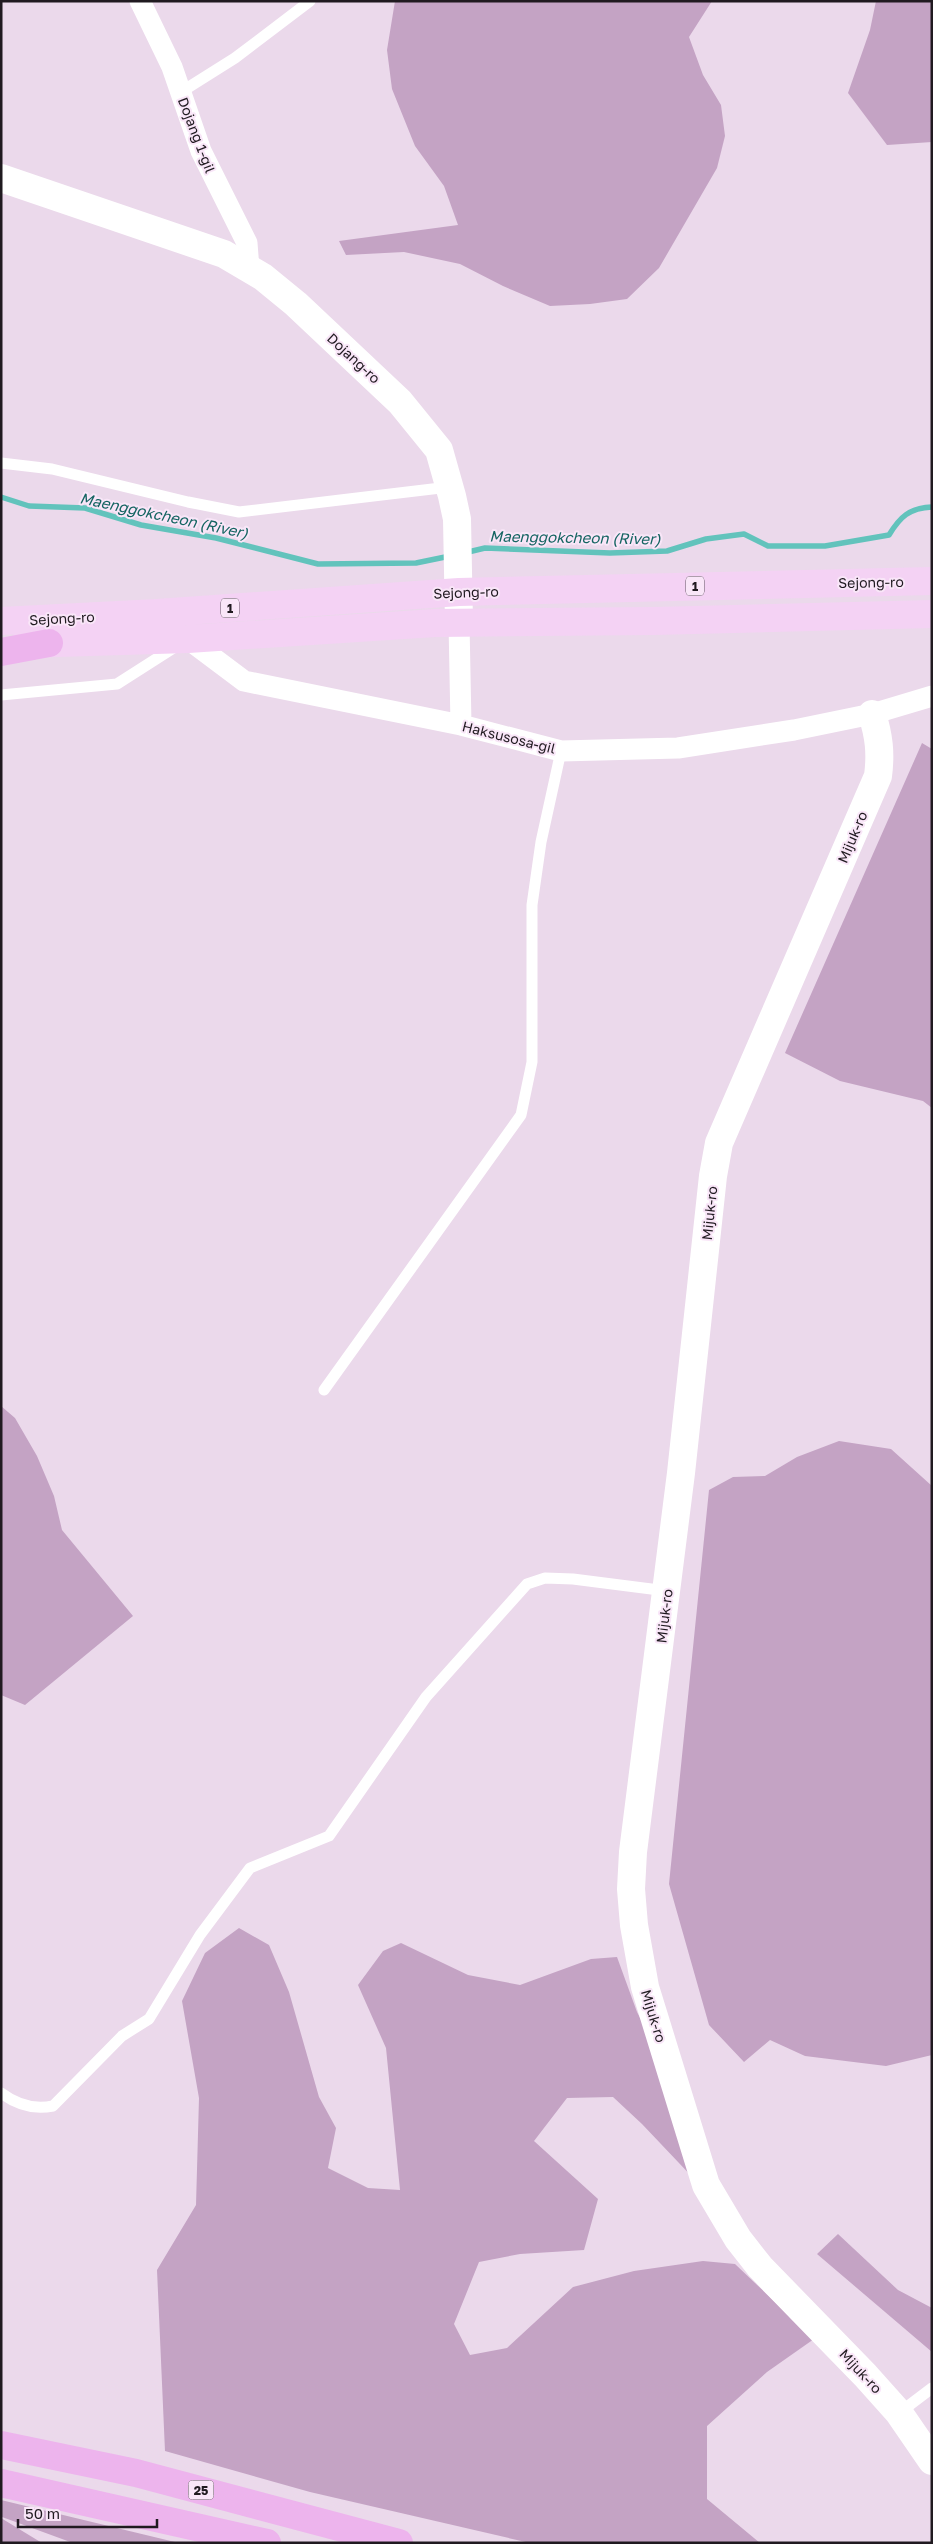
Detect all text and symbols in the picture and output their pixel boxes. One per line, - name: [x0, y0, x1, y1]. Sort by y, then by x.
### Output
- street label: Dojang 1-gil: [175, 95, 219, 175]
- street label: Dojang-ro: [324, 329, 384, 387]
- water label: Maenggokcheon (River): [78, 488, 250, 543]
- water label: Maenggokcheon (River): [489, 527, 661, 548]
- street label: Sejong-ro: [838, 573, 904, 591]
- road number: 1: [686, 576, 704, 596]
- street label: Sejong-ro: [433, 582, 499, 602]
- road number: 1: [221, 598, 239, 618]
- street label: Sejong-ro: [29, 608, 95, 628]
- street label: Haksusosa-gil: [461, 717, 557, 757]
- street label: Mijuk-ro: [834, 809, 870, 865]
- street label: Mijuk-ro: [698, 1185, 720, 1241]
- street label: Mijuk-ro: [652, 1588, 676, 1644]
- street label: Mijuk-ro: [638, 1988, 670, 2044]
- street label: Mijuk-ro: [836, 2345, 886, 2397]
- road number: 25: [188, 2480, 214, 2500]
- scale bar: [18, 2496, 156, 2528]
- text: 50 m: [25, 2504, 60, 2522]

